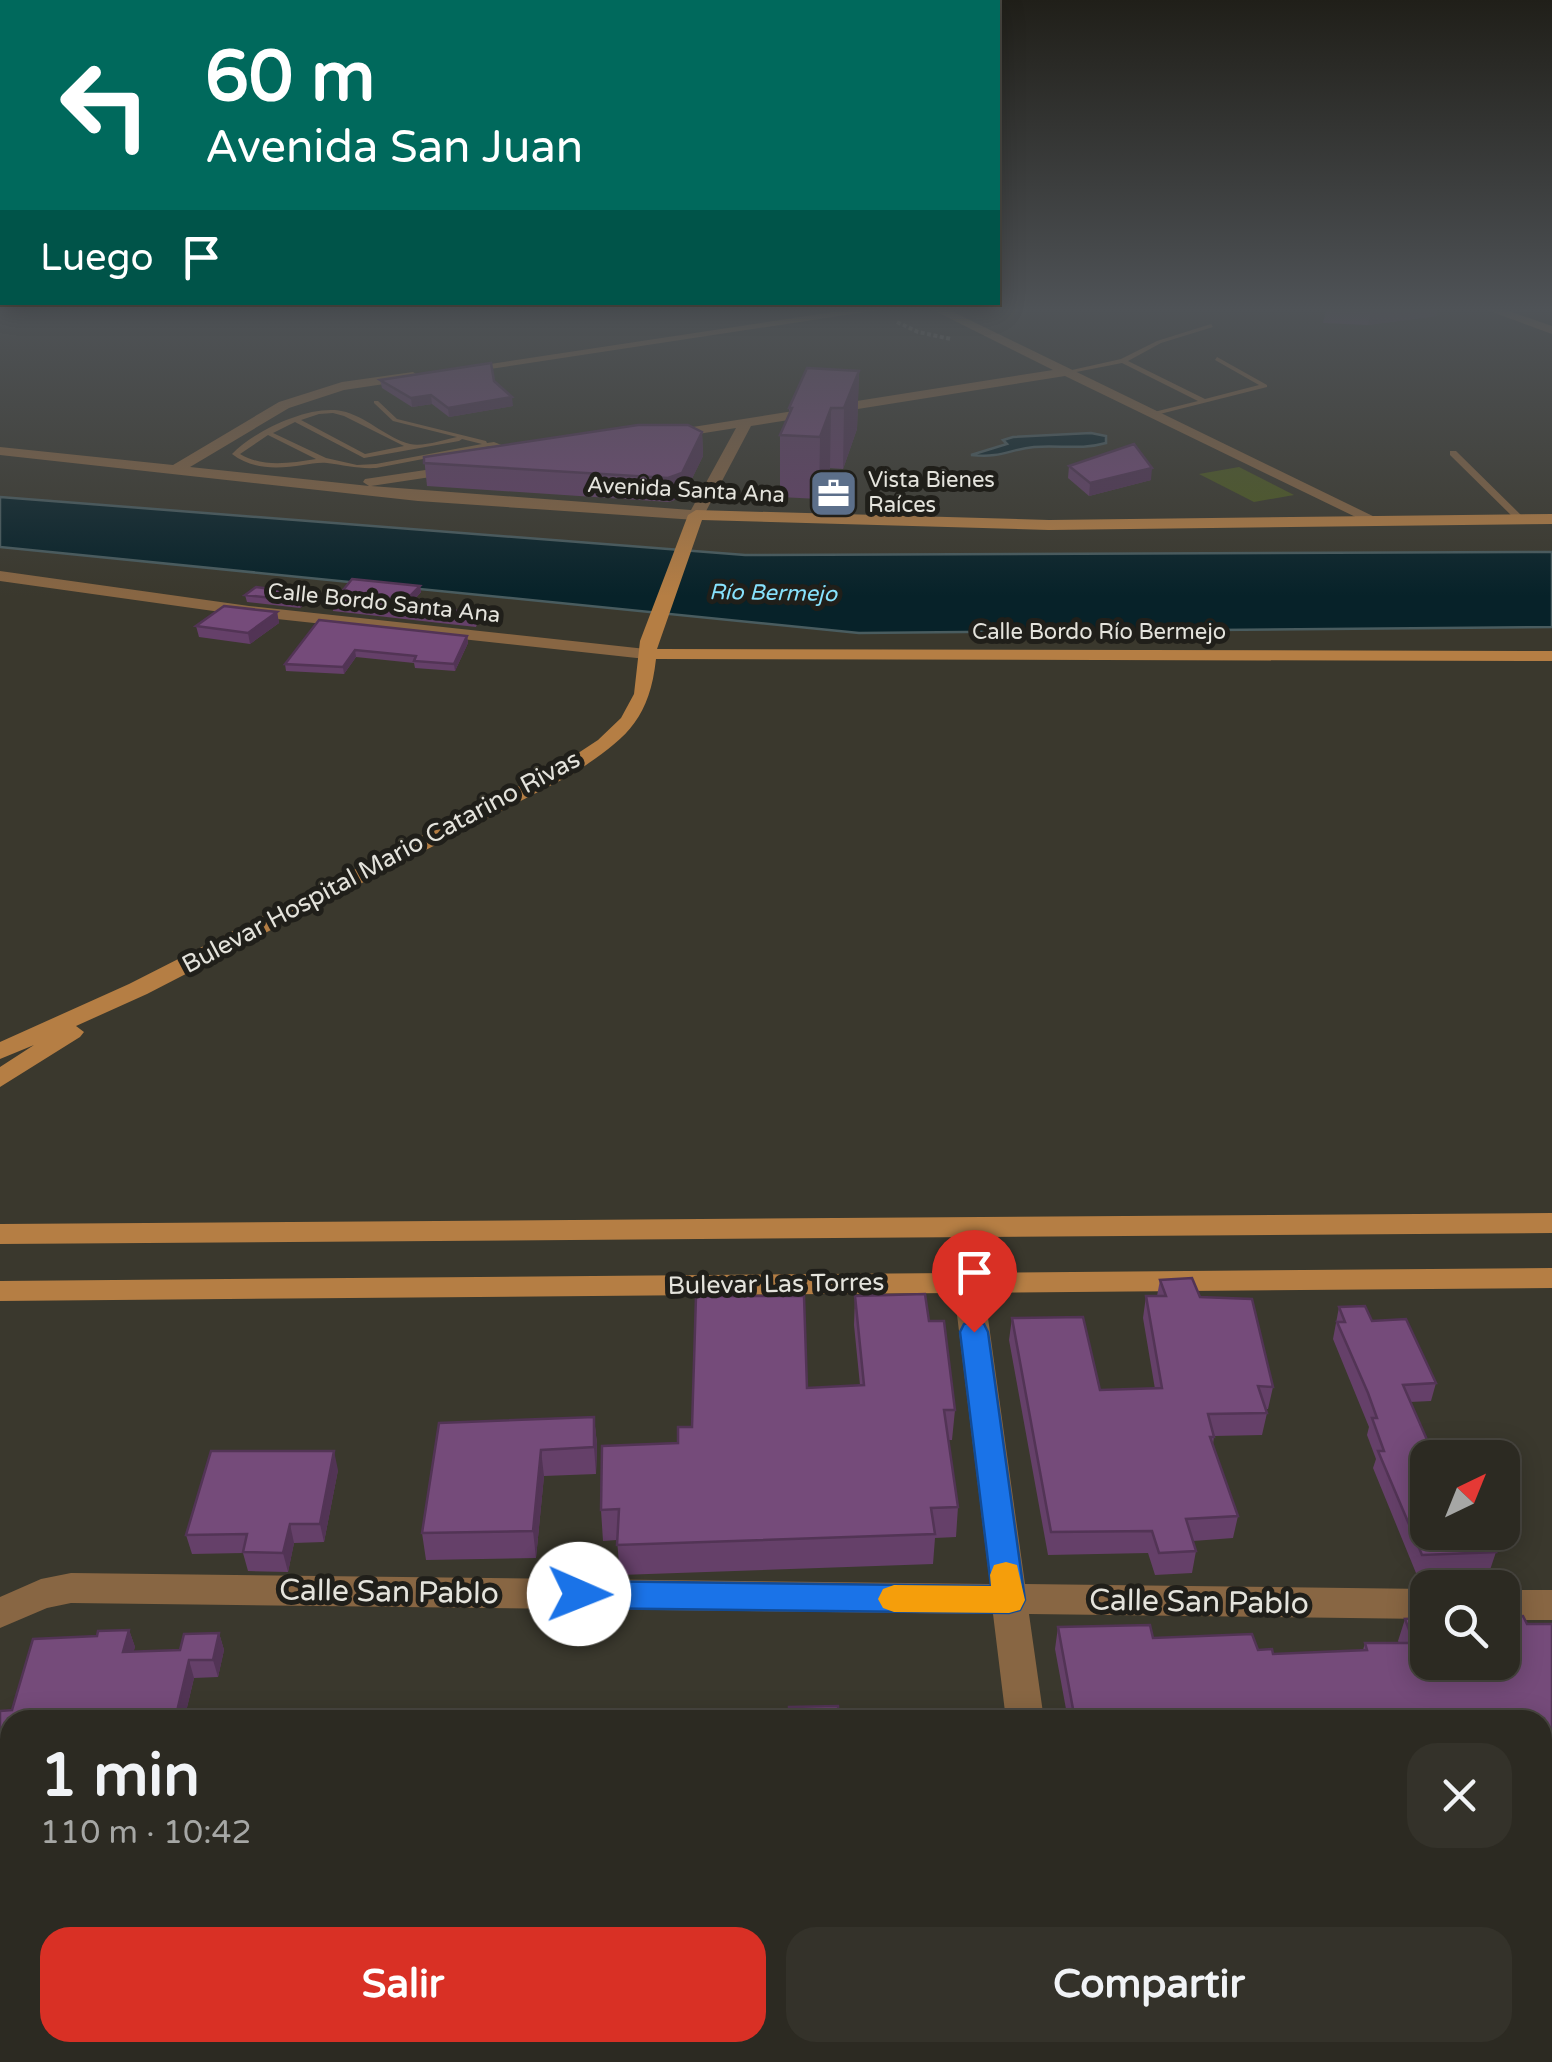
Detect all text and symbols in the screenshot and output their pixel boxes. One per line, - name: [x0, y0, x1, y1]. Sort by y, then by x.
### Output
- text: 60 m: [205, 36, 375, 120]
- icon: left: [40, 40, 170, 170]
- text: Avenida San Juan: [205, 121, 583, 175]
- icon: arrive: [174, 230, 229, 285]
- text: Luego: [40, 235, 154, 281]
- office icon: Vista Bienes Raíces: [807, 467, 859, 519]
- place label: Vista Bienes Raíces: [868, 467, 995, 518]
- street label: Avenida Santa Ana: [586, 472, 786, 508]
- street label: Calle Bordo Santa Ana: [266, 578, 502, 628]
- water label: Río Bermejo: [709, 579, 839, 607]
- street label: Calle Bordo Río Bermejo: [972, 619, 1226, 645]
- street label: Bulevar Hospital Mario Catarino Rivas: [177, 744, 585, 980]
- pin: [932, 1230, 1017, 1333]
- icon: arrive: [947, 1245, 1002, 1300]
- street label: Bulevar Las Torres: [667, 1267, 885, 1301]
- north arrow: [1410, 1440, 1520, 1550]
- map controls: [1410, 1440, 1520, 1680]
- position arrow: [527, 1542, 631, 1646]
- button: search: [1410, 1570, 1520, 1680]
- street label: Calle San Pablo: [279, 1572, 499, 1612]
- street label: Calle San Pablo: [1089, 1582, 1309, 1622]
- text: 1 min: [40, 1740, 200, 1812]
- button: close: [1407, 1743, 1512, 1848]
- text: 110 m · 10:42: [40, 1814, 252, 1852]
- button: Salir: [40, 1927, 766, 2042]
- button: Compartir: [786, 1927, 1512, 2042]

